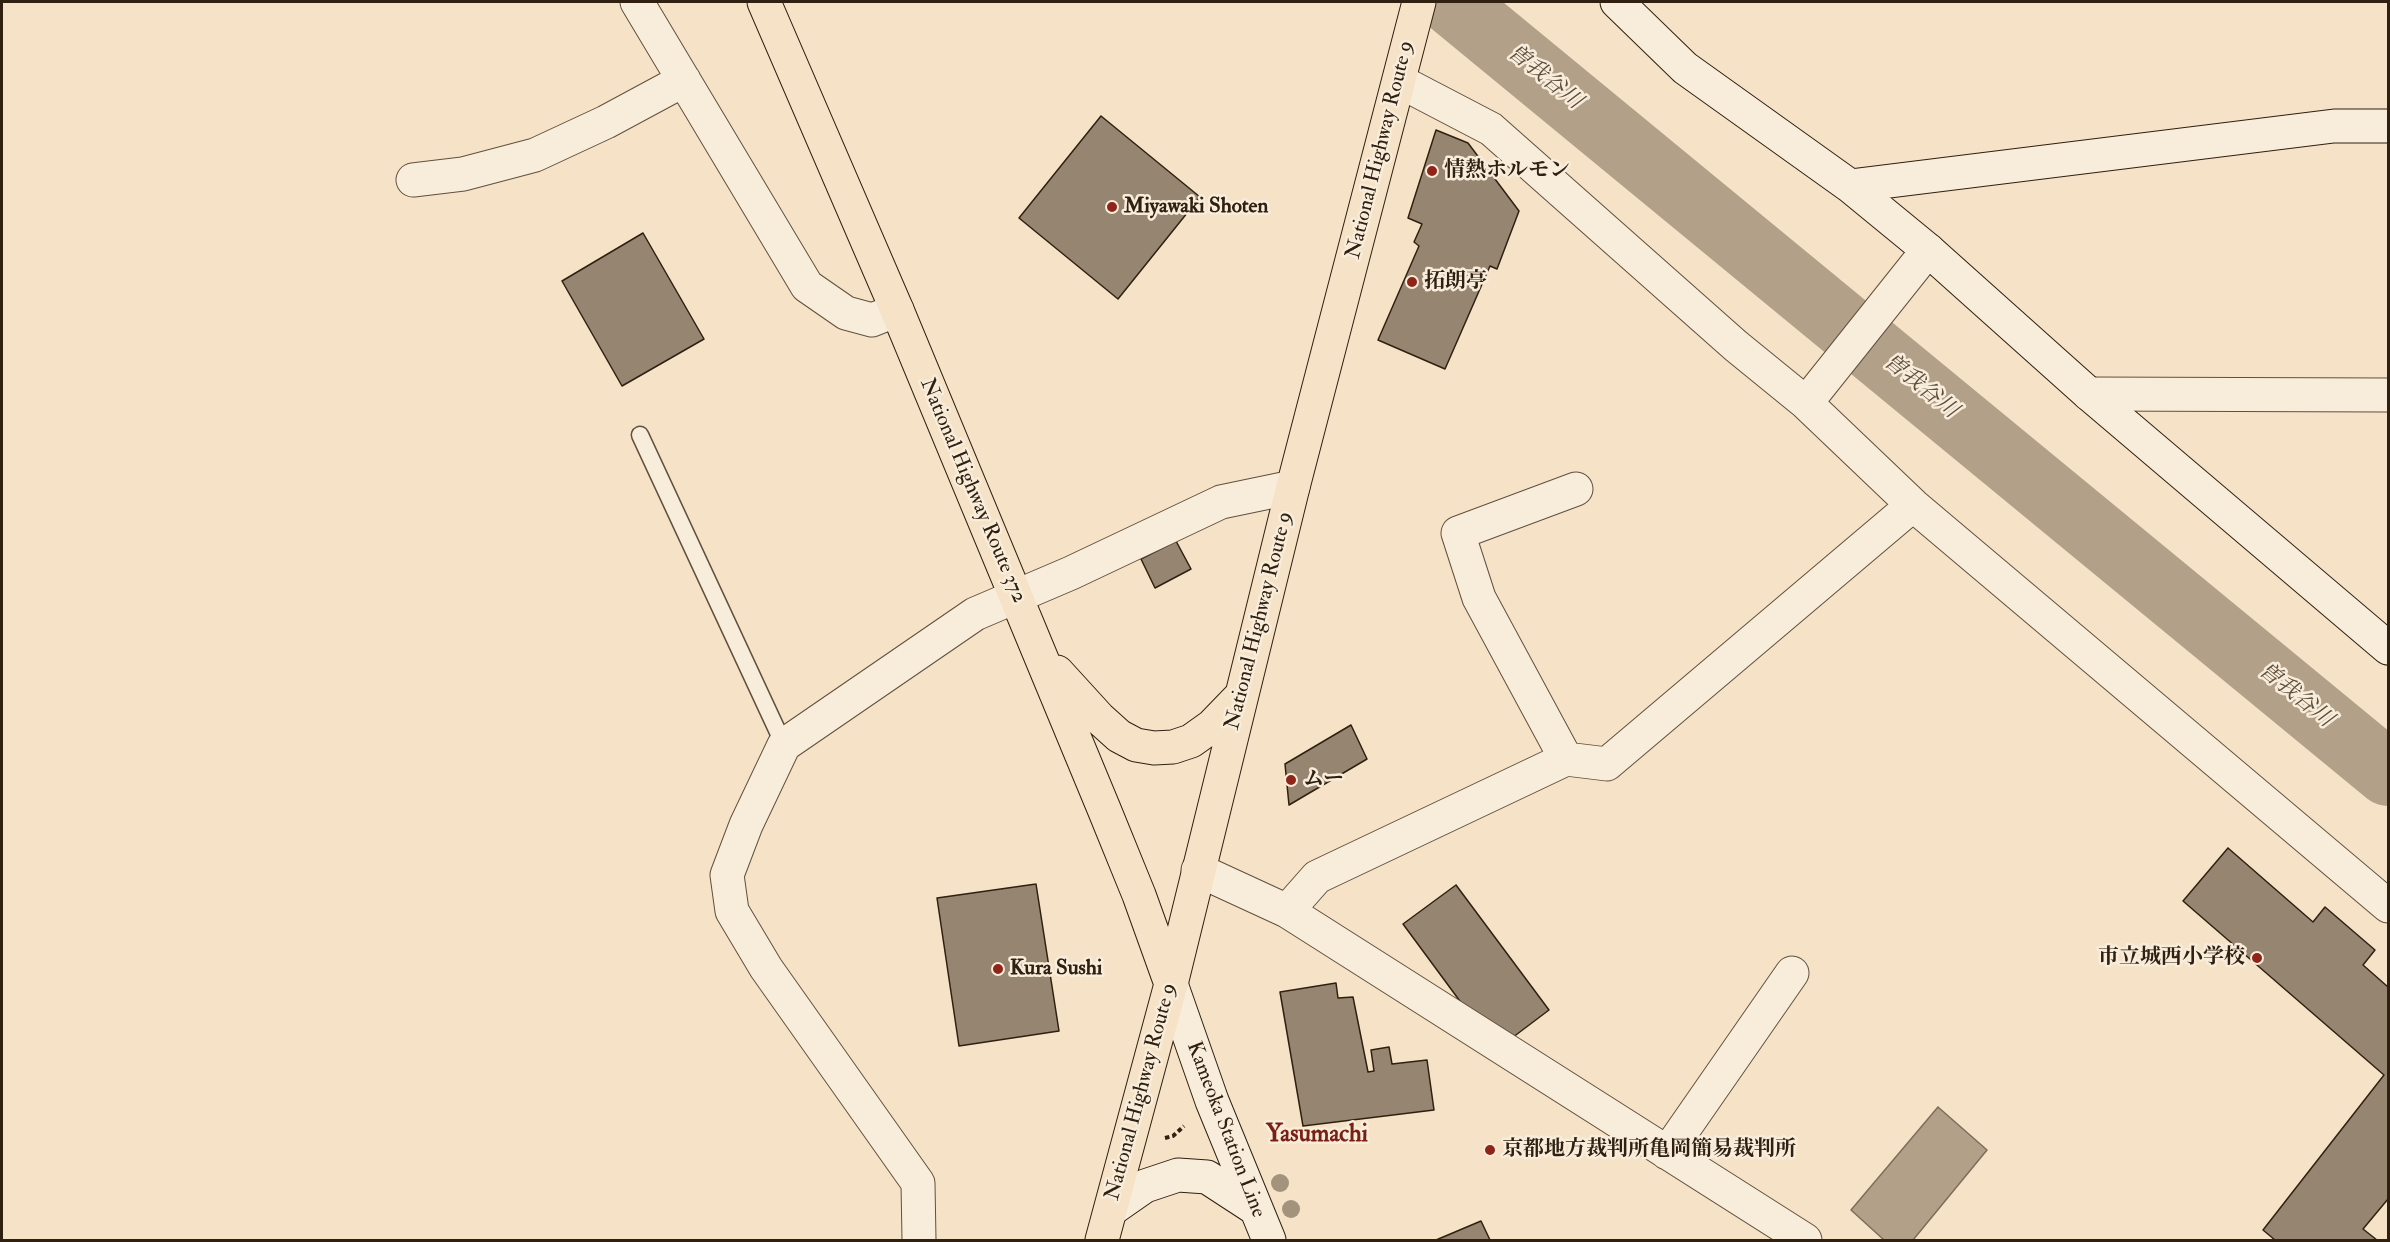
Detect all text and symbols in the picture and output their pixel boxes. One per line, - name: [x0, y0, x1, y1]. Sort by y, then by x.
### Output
- street label: National Highway Route 9: [1342, 38, 1420, 262]
- water label: 曽我谷川: [1501, 40, 1587, 116]
- place label: 情熱ホルモン: [1444, 158, 1570, 184]
- marker: 情熱ホルモン: [1425, 164, 1439, 178]
- place label: Miyawaki Shoten: [1124, 194, 1268, 220]
- marker: Miyawaki Shoten: [1105, 200, 1119, 214]
- place label: 拓朗亭: [1424, 269, 1487, 295]
- marker: 拓朗亭: [1405, 275, 1419, 289]
- water label: 曽我谷川: [1877, 349, 1963, 425]
- street label: National Highway Route 372: [913, 375, 1031, 607]
- street label: National Highway Route 9: [1221, 509, 1299, 733]
- water label: 曽我谷川: [2252, 658, 2338, 734]
- place label: ムー: [1303, 767, 1344, 793]
- marker: ムー: [1284, 773, 1298, 787]
- place label: 市立城西小学校: [2098, 945, 2245, 971]
- marker: 市立城西小学校: [2250, 951, 2264, 965]
- place label: Kura Sushi: [1010, 956, 1102, 982]
- marker: Kura Sushi: [991, 962, 1005, 976]
- street label: National Highway Route 9: [1101, 981, 1183, 1203]
- street label: Kameoka Station Line: [1180, 1038, 1270, 1222]
- district label: Yasumachi: [1266, 1122, 1368, 1150]
- place label: 京都地方裁判所亀岡簡易裁判所: [1502, 1137, 1796, 1163]
- marker: 京都地方裁判所亀岡簡易裁判所: [1483, 1143, 1497, 1157]

